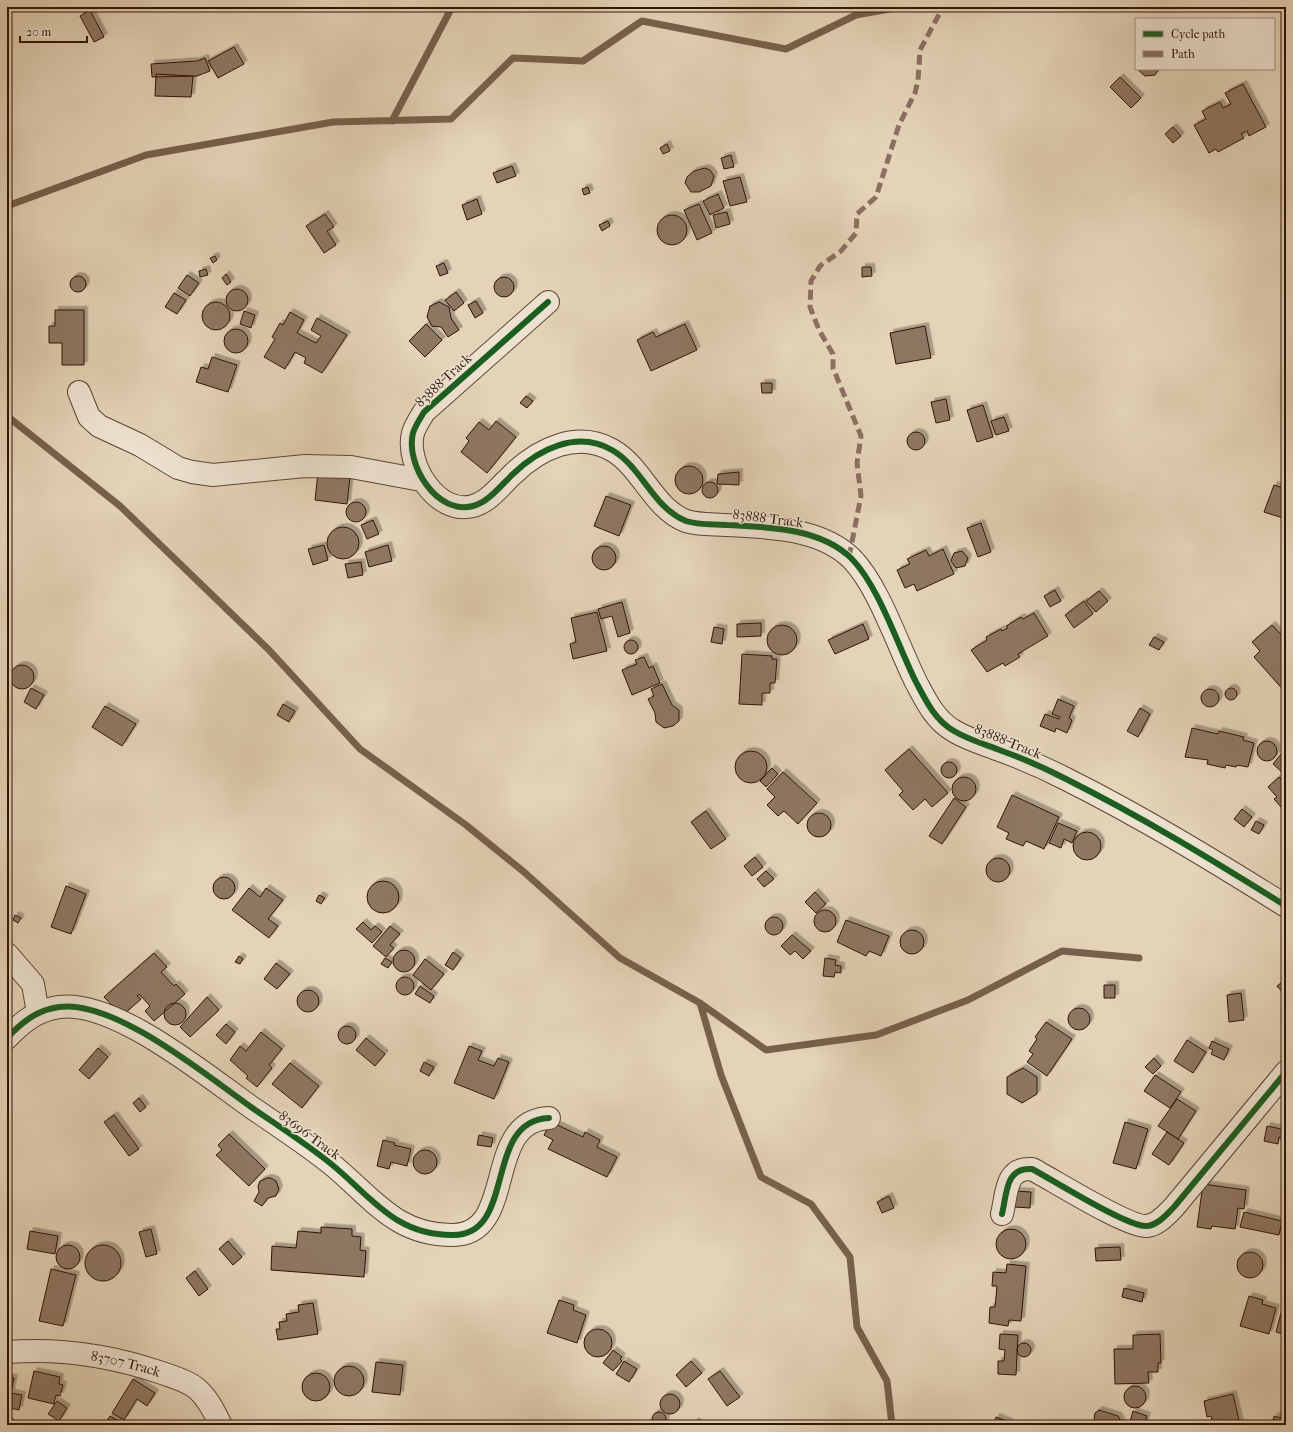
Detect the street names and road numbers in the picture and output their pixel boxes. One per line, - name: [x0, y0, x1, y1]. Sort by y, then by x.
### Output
- street label: 83888 Track: [412, 349, 476, 411]
- street label: 83888 Track: [732, 506, 805, 531]
- street label: 83888 Track: [972, 720, 1045, 763]
- street label: 83696 Track: [275, 1107, 345, 1164]
- street label: 83707 Track: [90, 1348, 164, 1381]

